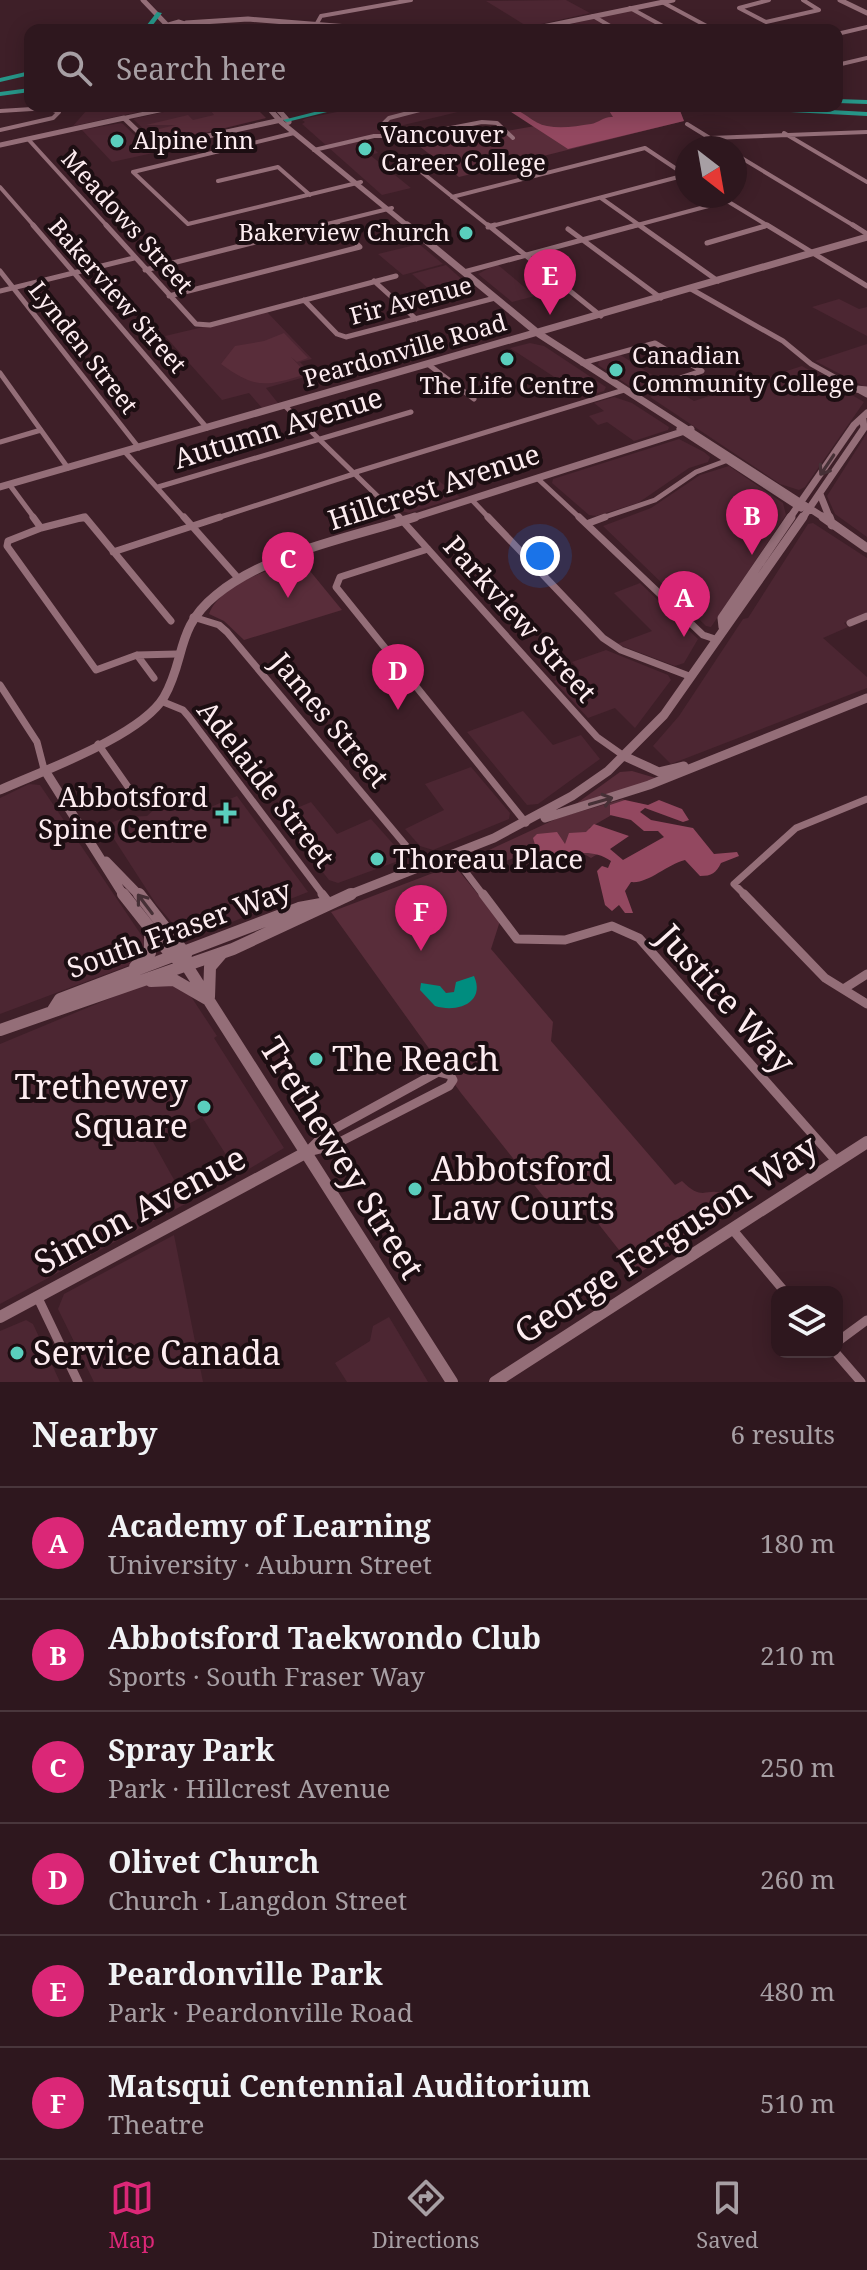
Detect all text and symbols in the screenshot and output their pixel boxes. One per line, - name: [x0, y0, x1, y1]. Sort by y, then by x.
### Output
- search box: [24, 24, 843, 112]
- icon: search: [52, 46, 96, 90]
- text: Search here: [116, 48, 286, 89]
- place label: Vancouver Career College: [381, 117, 546, 178]
- place label: Alpine Inn: [133, 123, 254, 156]
- marker: Alpine Inn: [108, 132, 126, 150]
- north arrow: [675, 136, 747, 208]
- marker: Vancouver Career College: [356, 140, 374, 158]
- street label: Meadows Street: [55, 142, 201, 300]
- street label: Bakerview Street: [42, 211, 195, 380]
- place label: Bakerview Church: [238, 215, 450, 248]
- marker: Bakerview Church: [457, 224, 475, 242]
- pin: E: [524, 249, 576, 315]
- street label: Fir Avenue: [346, 267, 475, 332]
- street label: Lynden Street: [22, 274, 146, 420]
- street label: Peardonville Road: [299, 305, 510, 394]
- place label: Canadian Community College: [632, 338, 855, 399]
- marker: The Life Centre: [498, 350, 516, 368]
- marker: Canadian Community College: [607, 361, 625, 379]
- place label: The Life Centre: [419, 368, 595, 401]
- street label: Autumn Avenue: [169, 377, 387, 477]
- street label: Hillcrest Avenue: [323, 434, 544, 538]
- one-way arrow: [819, 453, 835, 475]
- pin: B: [726, 489, 778, 555]
- street label: Parkview Street: [436, 527, 606, 710]
- pin: C: [262, 532, 314, 598]
- your location: [520, 536, 560, 576]
- pin: A: [658, 571, 710, 637]
- street label: James Street: [262, 643, 399, 795]
- pin: D: [372, 644, 424, 710]
- street label: Adelaide Street: [190, 692, 344, 875]
- place label: Abbotsford Spine Centre: [38, 777, 208, 847]
- one-way arrow: [588, 793, 614, 808]
- marker: Abbotsford Spine Centre: [215, 802, 237, 824]
- place label: Thoreau Place: [393, 839, 583, 877]
- marker: Thoreau Place: [368, 850, 386, 868]
- street label: South Fraser Way: [62, 870, 296, 986]
- pin: F: [395, 885, 447, 951]
- one-way arrow: [137, 894, 154, 915]
- street label: Justice Way: [647, 913, 807, 1084]
- street label: Trethewey Street: [250, 1028, 436, 1287]
- place label: The Reach: [332, 1035, 499, 1081]
- marker: The Reach: [307, 1050, 325, 1068]
- place label: Trethewey Square: [14, 1063, 189, 1148]
- marker: Trethewey Square: [195, 1098, 213, 1116]
- street label: George Ferguson Way: [505, 1122, 827, 1354]
- street label: Simon Avenue: [26, 1134, 253, 1284]
- place label: Abbotsford Law Courts: [431, 1145, 615, 1230]
- marker: Abbotsford Law Courts: [406, 1180, 424, 1198]
- map controls: [771, 1286, 843, 1358]
- button: layers: [771, 1286, 843, 1358]
- place label: Service Canada: [33, 1329, 281, 1375]
- marker: Service Canada: [8, 1344, 26, 1362]
- text: Nearby: [32, 1411, 158, 1457]
- text: 6 results: [730, 1416, 835, 1452]
- text: Academy of Learning: [108, 1505, 431, 1546]
- text: A: [48, 1525, 68, 1561]
- text: 180 m: [760, 1525, 835, 1561]
- text: University · Auburn Street: [108, 1546, 432, 1582]
- text: Abbotsford Taekwondo Club: [108, 1617, 541, 1658]
- text: B: [49, 1637, 67, 1673]
- text: 210 m: [760, 1637, 835, 1673]
- text: Sports · South Fraser Way: [108, 1658, 425, 1694]
- text: Spray Park: [108, 1729, 274, 1770]
- text: C: [49, 1749, 67, 1785]
- text: 250 m: [760, 1749, 835, 1785]
- text: Park · Hillcrest Avenue: [108, 1770, 390, 1806]
- text: Olivet Church: [108, 1841, 320, 1882]
- text: D: [48, 1861, 68, 1897]
- text: 260 m: [760, 1861, 835, 1897]
- text: Church · Langdon Street: [108, 1882, 407, 1918]
- text: Peardonville Park: [108, 1953, 383, 1994]
- text: E: [50, 1973, 66, 2009]
- text: 480 m: [760, 1973, 835, 2009]
- text: Park · Peardonville Road: [108, 1994, 413, 2030]
- text: Matsqui Centennial Auditorium: [108, 2065, 591, 2106]
- text: F: [50, 2085, 66, 2121]
- text: 510 m: [760, 2085, 835, 2121]
- text: Theatre: [108, 2106, 204, 2142]
- tab: Map: [108, 2176, 155, 2254]
- tab: Directions: [372, 2176, 479, 2254]
- tab: Saved: [696, 2176, 759, 2254]

